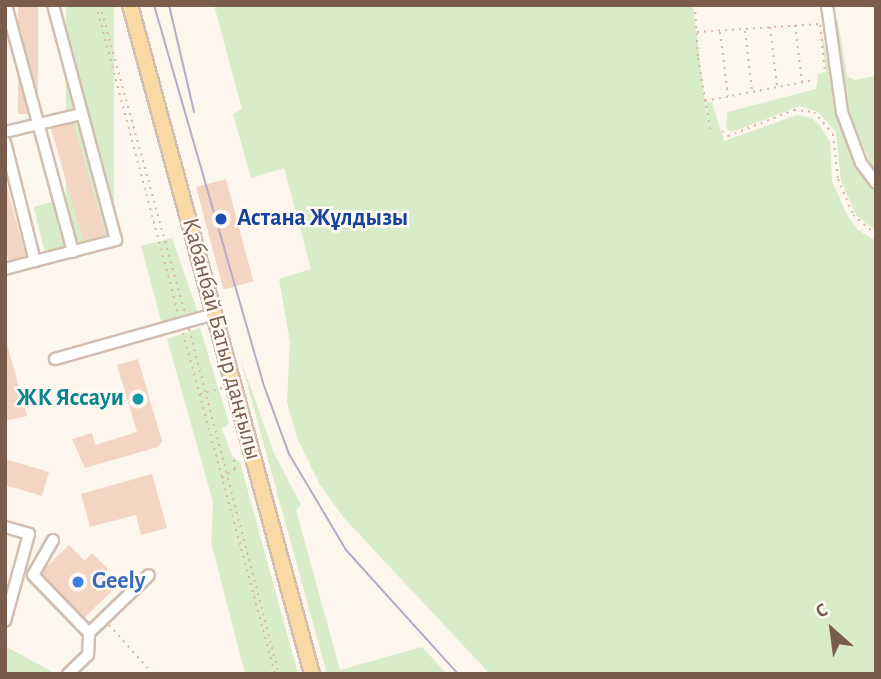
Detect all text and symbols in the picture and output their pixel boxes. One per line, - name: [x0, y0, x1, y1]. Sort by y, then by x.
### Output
- place label: Астана Жұлдызы: [237, 205, 408, 233]
- marker: Астана Жұлдызы: [211, 209, 231, 229]
- street label: Қабанбай Батыр даңғылы: [175, 215, 267, 463]
- place label: ЖК Яссауи: [16, 385, 124, 413]
- marker: ЖК Яссауи: [130, 391, 146, 407]
- place label: Geely: [92, 568, 146, 596]
- marker: Geely: [70, 574, 86, 590]
- north arrow: [797, 595, 867, 665]
- text: С: [813, 600, 831, 622]

